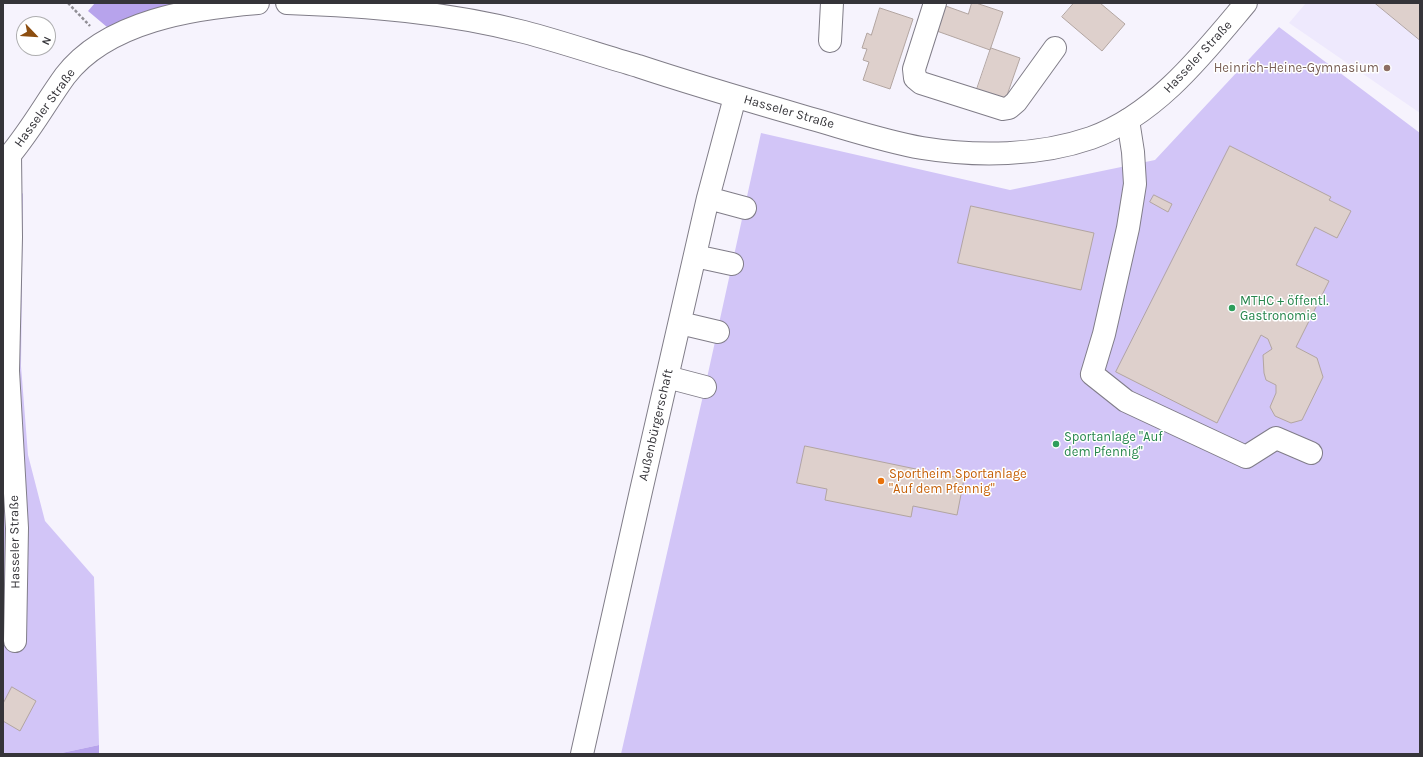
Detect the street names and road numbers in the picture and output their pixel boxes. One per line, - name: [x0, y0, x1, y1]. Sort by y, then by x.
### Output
- street label: Hasseler Straße: [1160, 17, 1236, 97]
- street label: Hasseler Straße: [11, 66, 79, 150]
- street label: Hasseler Straße: [742, 92, 836, 132]
- street label: Außenbürgerschaft: [636, 367, 676, 483]
- street label: Hasseler Straße: [6, 495, 24, 589]

